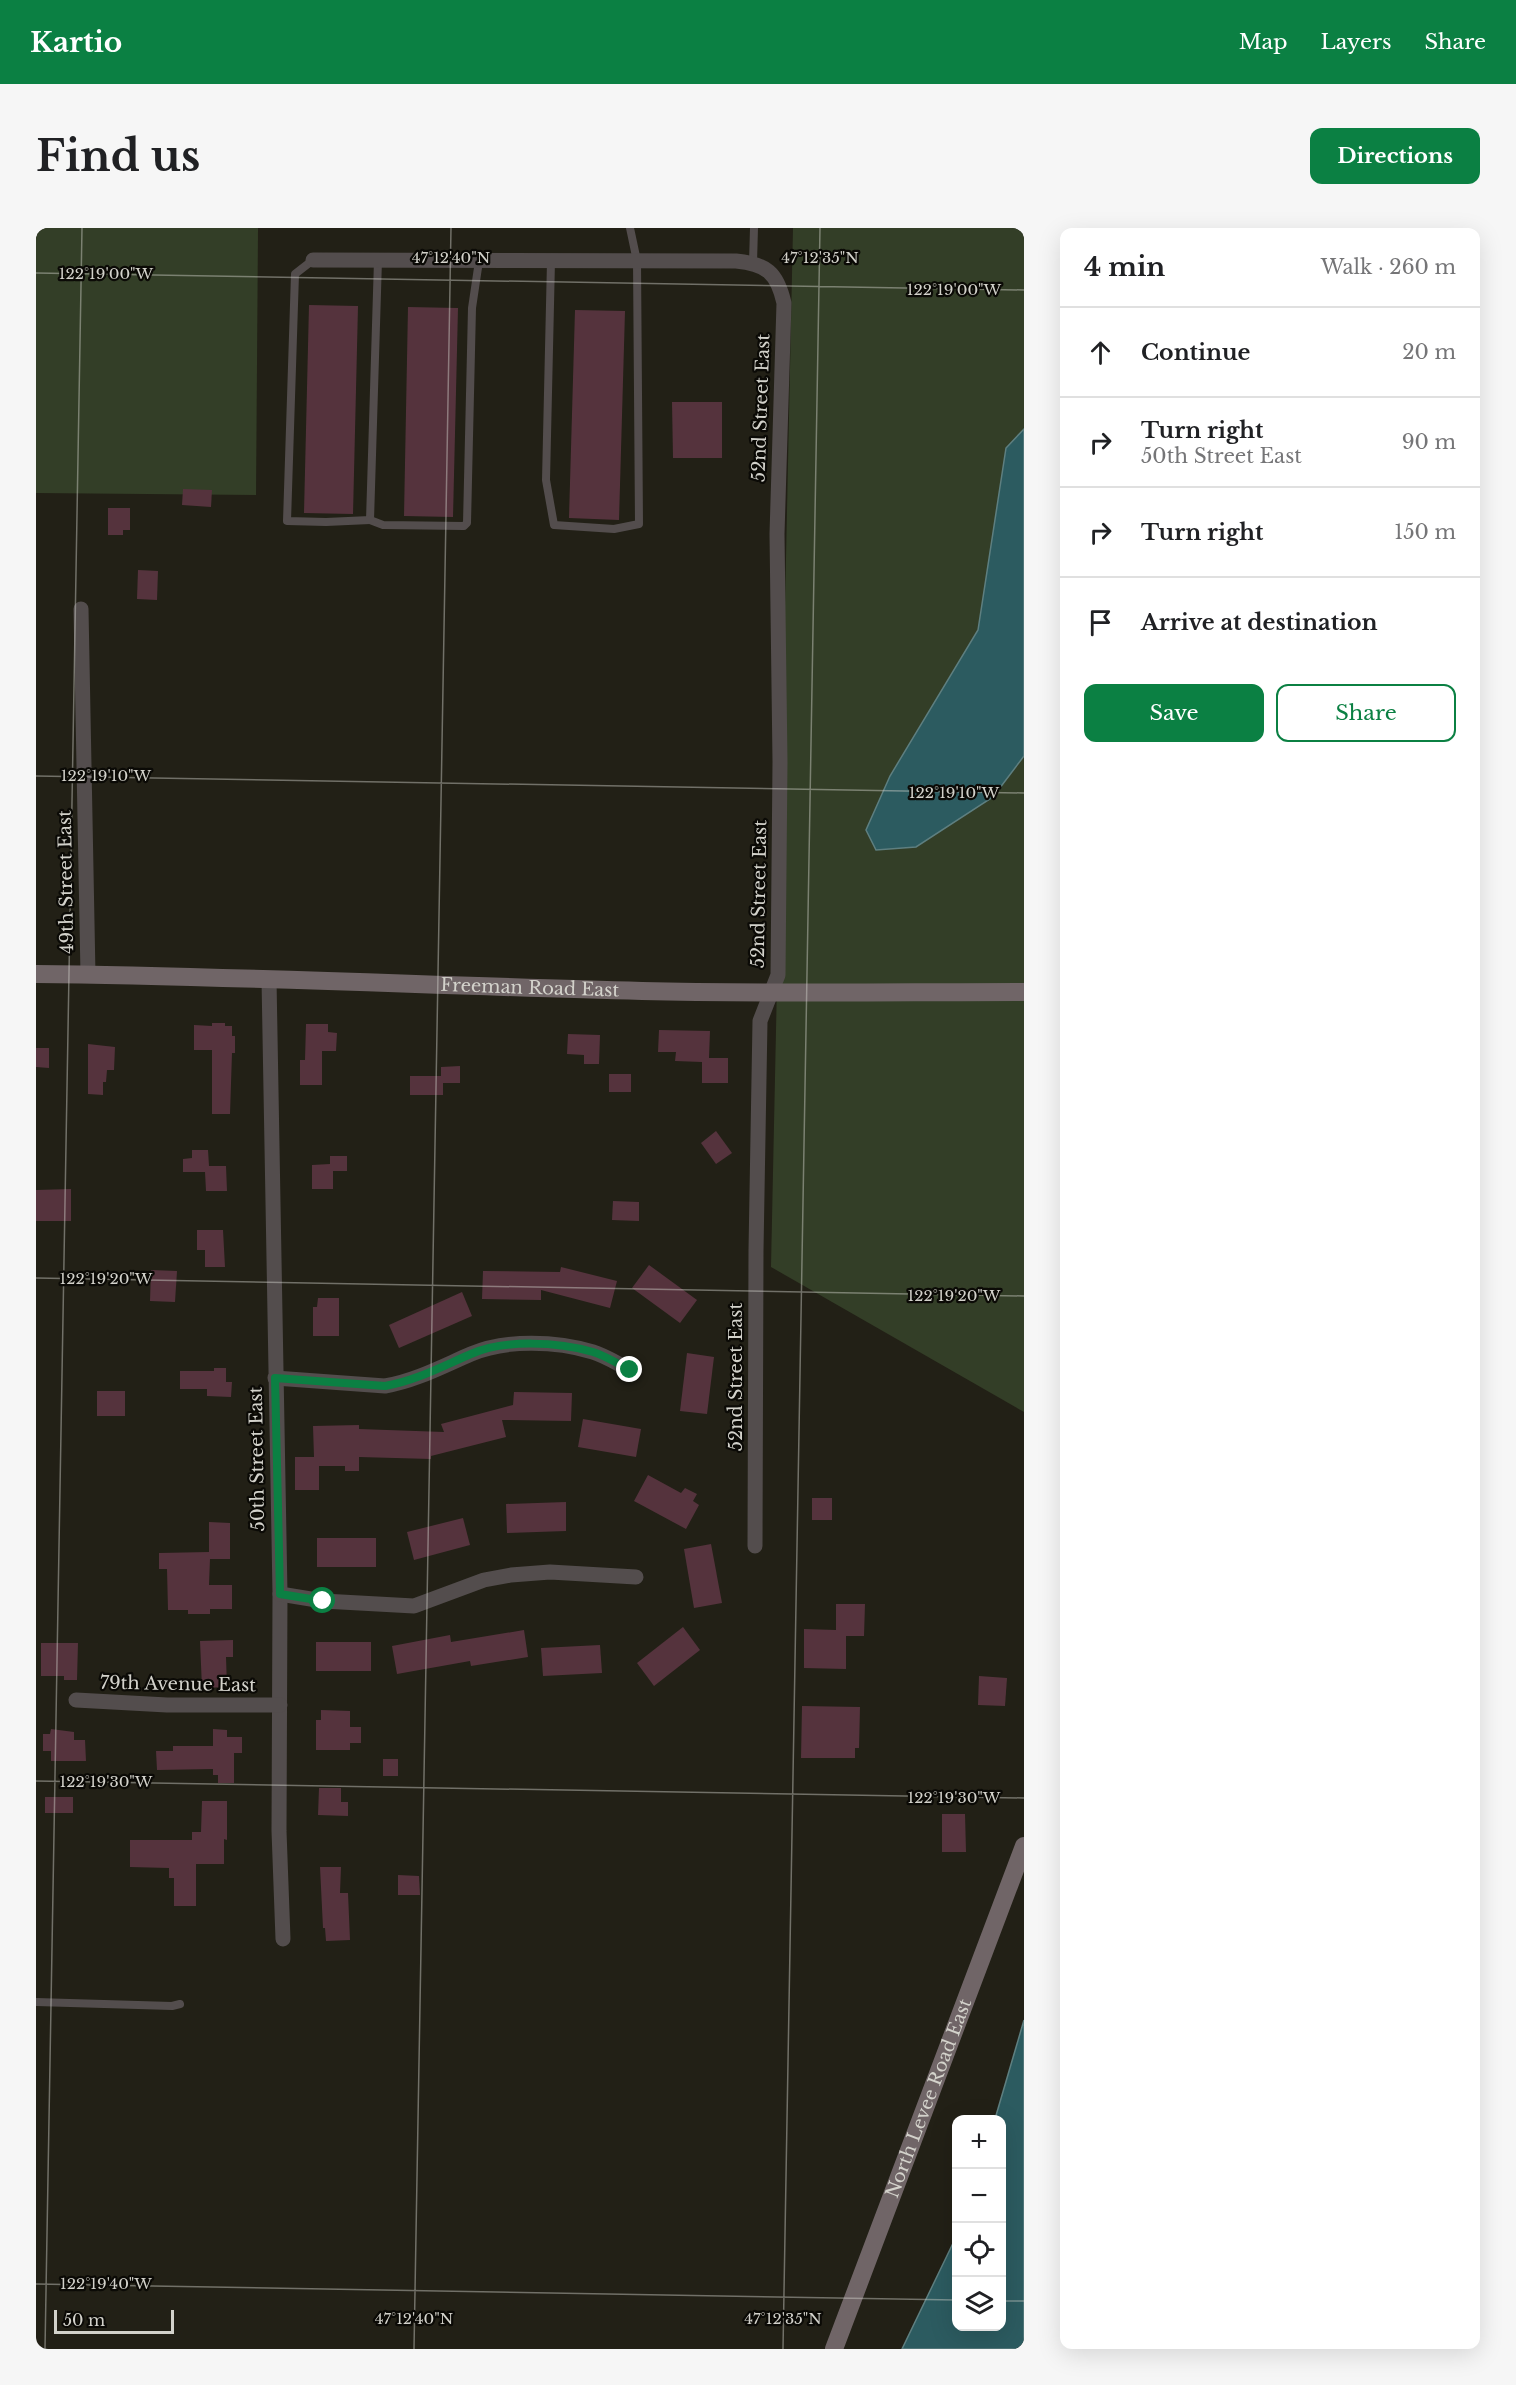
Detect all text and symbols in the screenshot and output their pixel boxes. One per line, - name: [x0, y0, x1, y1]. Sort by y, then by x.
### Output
- text: Kartio: [30, 25, 122, 60]
- text: Map: [1239, 29, 1288, 55]
- text: Layers: [1321, 29, 1392, 55]
- text: Share: [1425, 29, 1486, 55]
- button: Directions: [1310, 128, 1480, 184]
- text: Find us: [36, 130, 200, 182]
- text: 47°12'40"N: [412, 248, 490, 267]
- text: 47°12'35"N: [781, 248, 859, 267]
- text: 4 min: [1084, 251, 1165, 283]
- text: Walk · 260 m: [1321, 255, 1456, 279]
- text: 122°19'00"W: [59, 264, 154, 283]
- text: 122°19'00"W: [907, 280, 1002, 299]
- street label: 52nd Street East: [747, 333, 775, 483]
- icon: ahead: [1084, 336, 1117, 369]
- text: Continue: [1141, 339, 1250, 366]
- text: 20 m: [1402, 340, 1456, 364]
- text: Turn right: [1141, 417, 1263, 444]
- icon: right: [1084, 426, 1117, 459]
- text: 90 m: [1402, 430, 1456, 454]
- text: 50th Street East: [1141, 444, 1302, 468]
- icon: right: [1084, 516, 1117, 549]
- text: Turn right: [1141, 519, 1263, 546]
- text: 150 m: [1394, 520, 1456, 544]
- icon: arrive: [1084, 606, 1117, 639]
- text: Arrive at destination: [1141, 609, 1378, 636]
- button: Save: [1084, 684, 1264, 742]
- button: Share: [1276, 684, 1456, 742]
- text: 122°19'10"W: [61, 766, 152, 785]
- text: 122°19'10"W: [909, 783, 1000, 802]
- street label: 49th Street East: [54, 810, 78, 954]
- street label: 52nd Street East: [747, 819, 771, 968]
- street label: Freeman Road East: [440, 974, 620, 1001]
- text: 122°19'20"W: [59, 1269, 153, 1288]
- text: 122°19'20"W: [907, 1286, 1001, 1305]
- street label: 52nd Street East: [725, 1303, 747, 1451]
- route end: [616, 1356, 642, 1382]
- street label: 50th Street East: [245, 1386, 269, 1532]
- route start: [309, 1587, 335, 1613]
- street label: 79th Avenue East: [100, 1672, 256, 1696]
- text: 122°19'30"W: [59, 1772, 153, 1791]
- text: 122°19'30"W: [907, 1788, 1001, 1807]
- street label: North Levee Road East: [881, 1995, 976, 2201]
- map controls: [952, 2115, 1006, 2331]
- button: +: [952, 2115, 1006, 2169]
- button: −: [952, 2169, 1006, 2223]
- button: locate: [952, 2223, 1006, 2277]
- text: 122°19'40"W: [60, 2274, 152, 2293]
- button: layers: [952, 2277, 1006, 2331]
- scale bar: [54, 2307, 174, 2334]
- text: 47°12'40"N: [375, 2309, 453, 2328]
- text: 47°12'35"N: [744, 2309, 822, 2328]
- text: 50 m: [63, 2310, 105, 2330]

